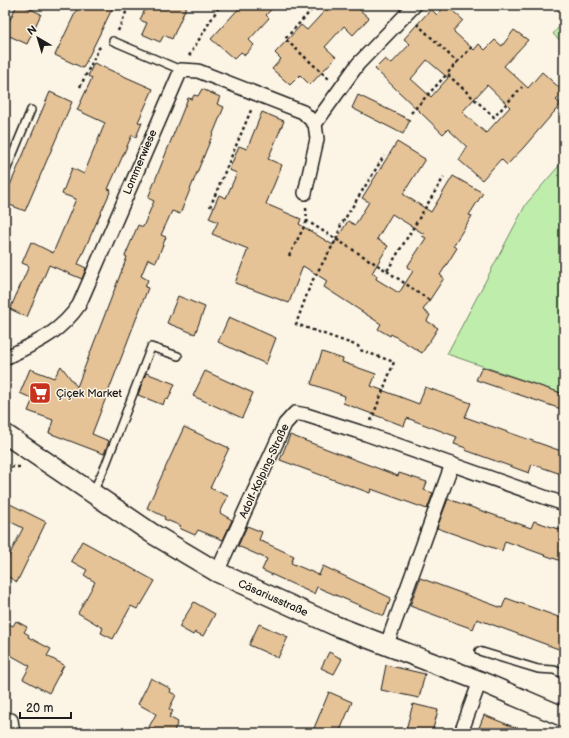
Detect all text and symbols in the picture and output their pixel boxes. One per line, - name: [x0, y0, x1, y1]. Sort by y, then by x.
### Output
- north arrow: [18, 18, 58, 58]
- text: N: [25, 23, 39, 38]
- street label: Lommerwiese: [120, 127, 160, 196]
- supermarket icon: Çiçek Market: [27, 380, 53, 406]
- place label: Çiçek Market: [56, 387, 123, 400]
- street label: Adolf-Kolping-Straße: [236, 421, 292, 520]
- street label: Cäsariusstraße: [236, 577, 310, 619]
- scale bar: [20, 694, 71, 720]
- text: 20 m: [26, 701, 53, 716]

